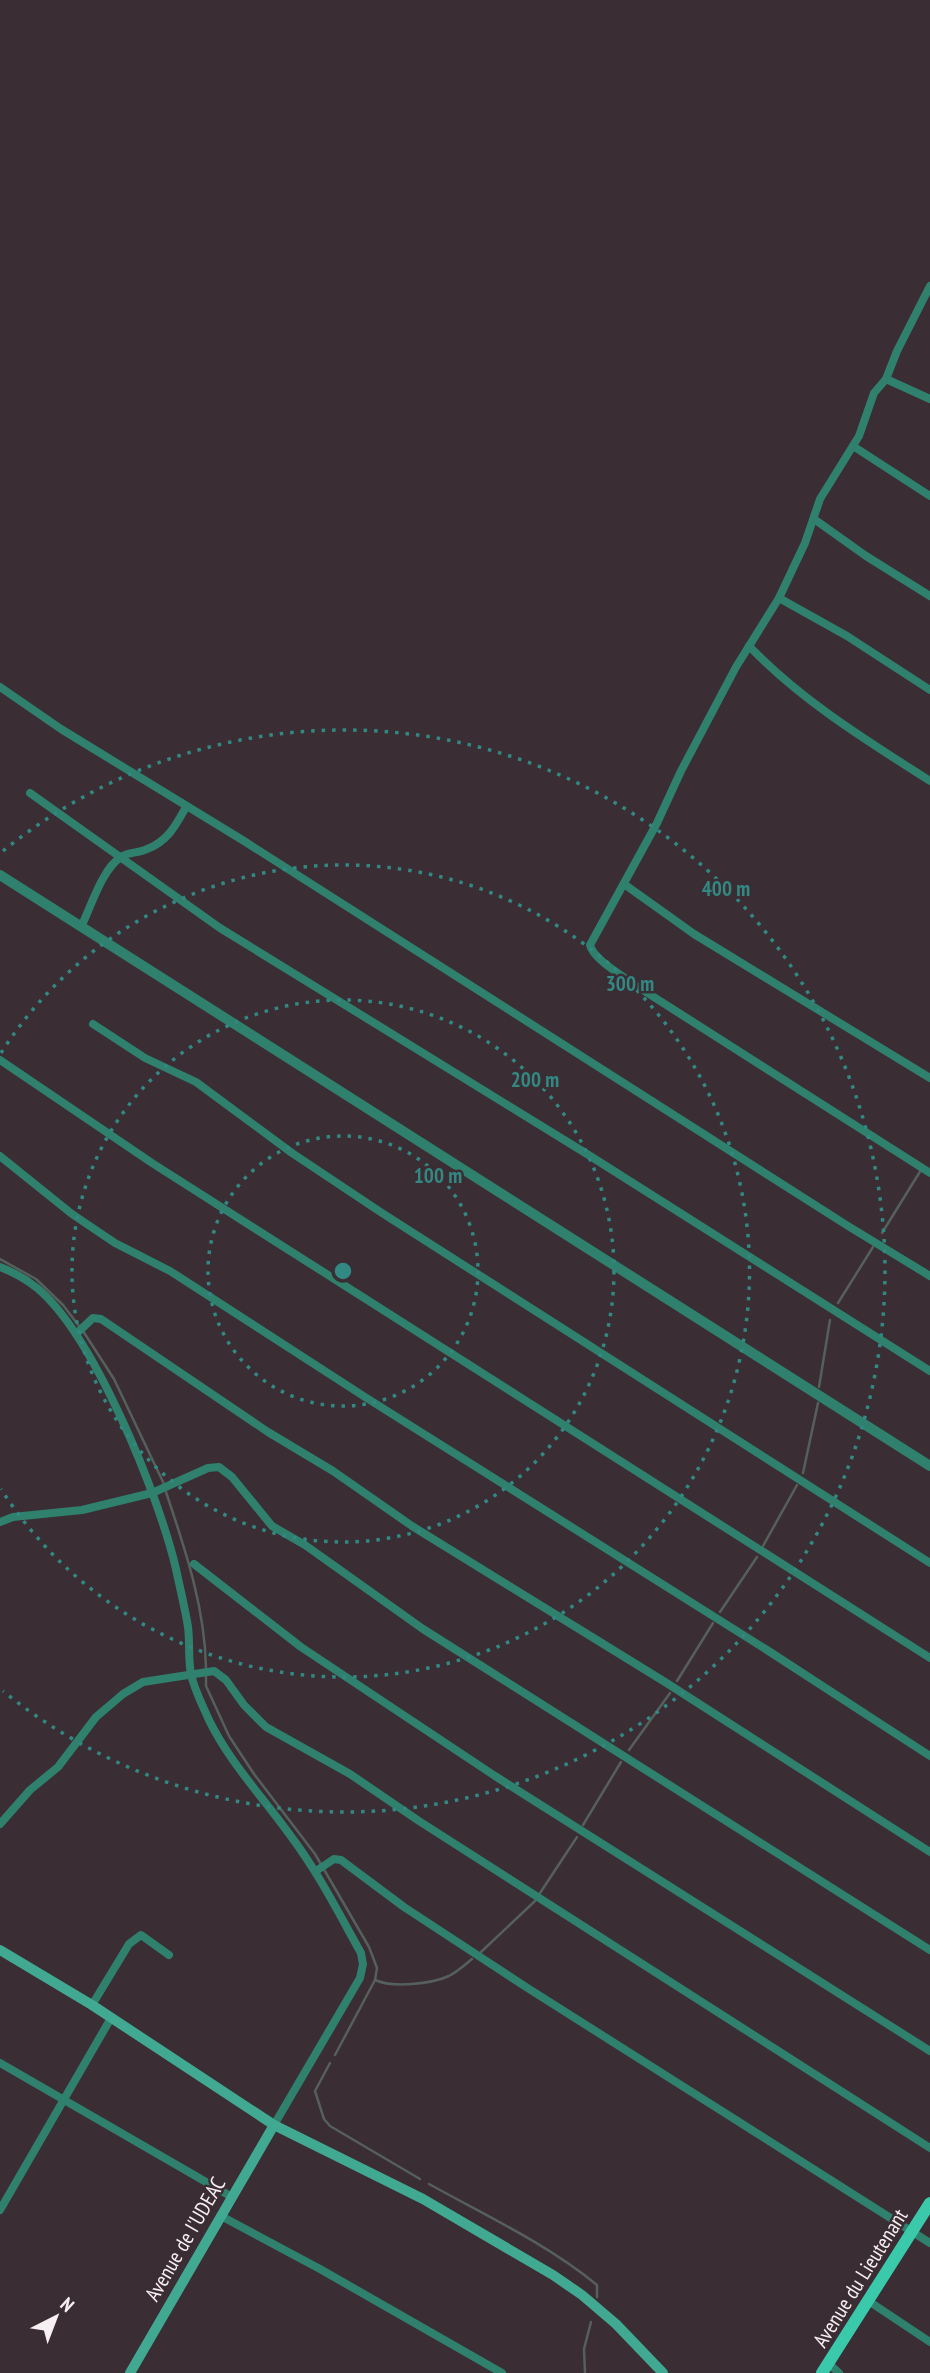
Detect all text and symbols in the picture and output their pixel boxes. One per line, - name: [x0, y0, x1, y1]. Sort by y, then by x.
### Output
- text: 400 m: [702, 875, 750, 902]
- text: 300 m: [606, 970, 654, 997]
- text: 200 m: [511, 1066, 559, 1093]
- text: 100 m: [414, 1162, 462, 1189]
- centre of rings: [331, 1259, 355, 1283]
- street label: Avenue de I'UDEAC: [139, 2172, 232, 2306]
- street label: Avenue du Lieutenant: [807, 2204, 913, 2352]
- north arrow: [21, 2282, 91, 2352]
- text: N: [56, 2292, 79, 2317]

